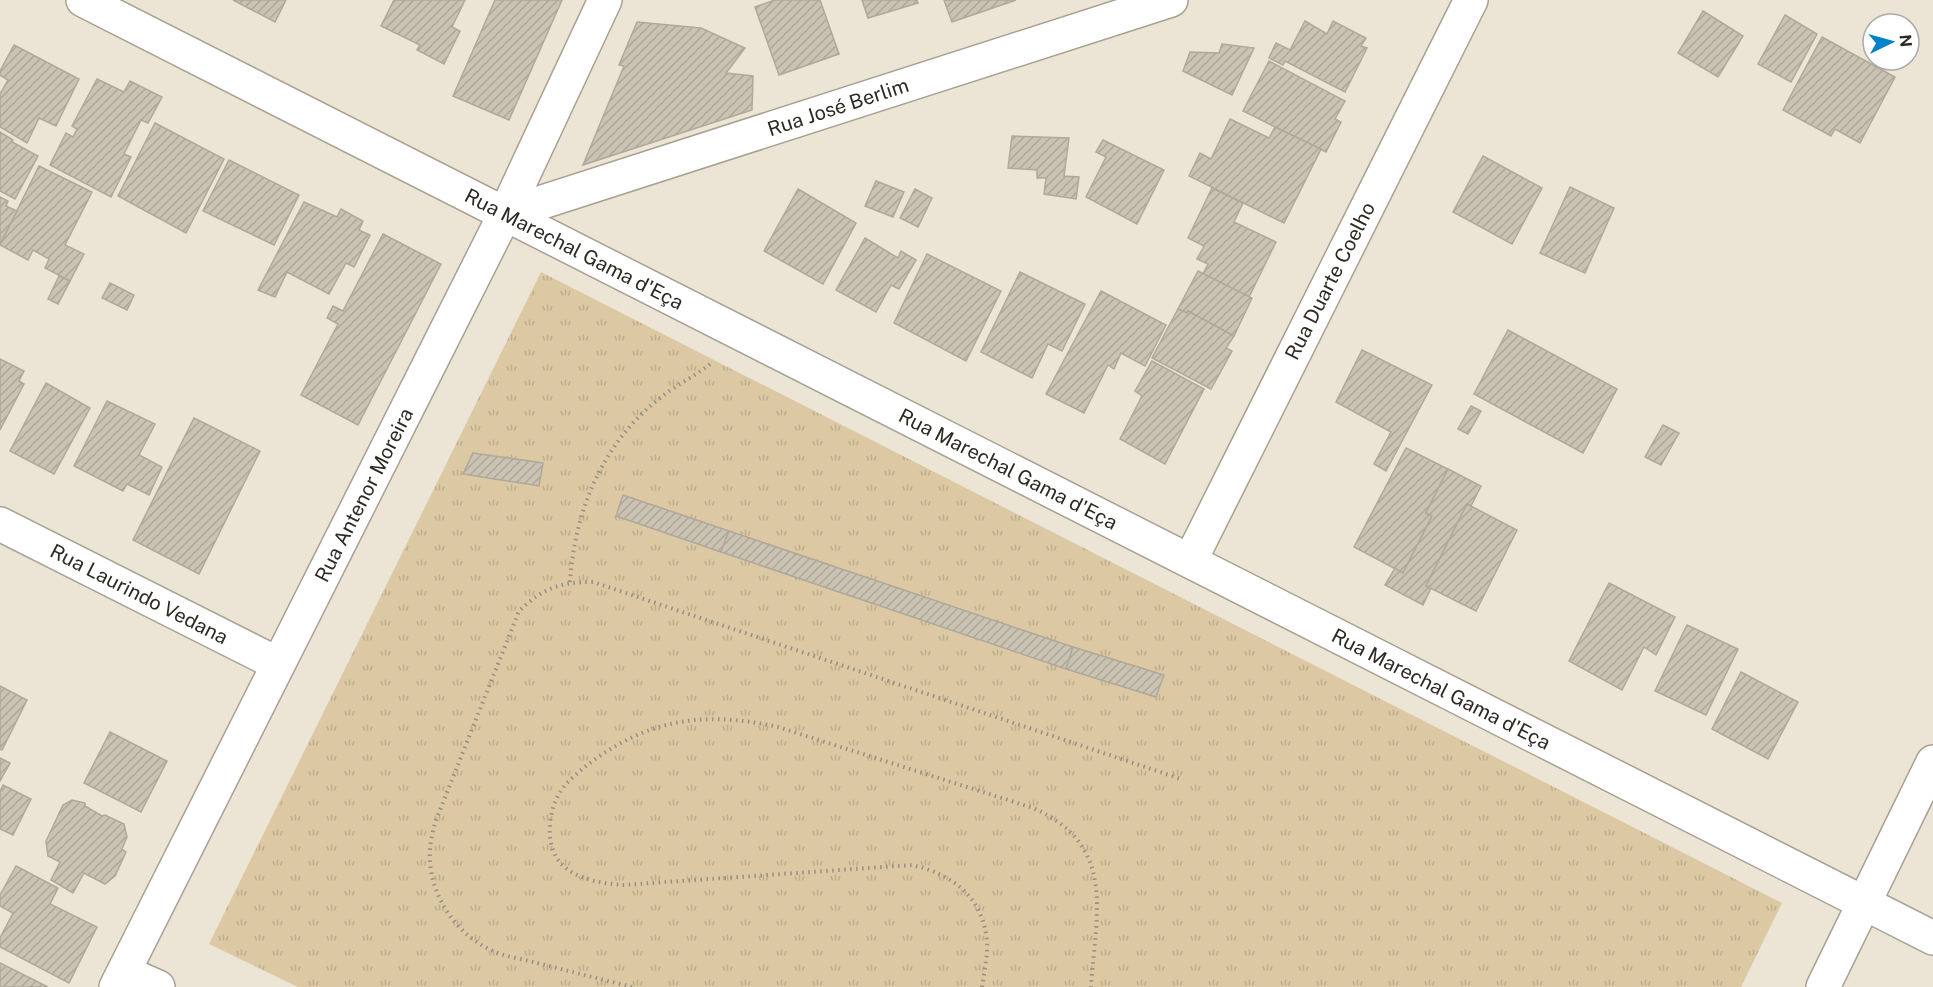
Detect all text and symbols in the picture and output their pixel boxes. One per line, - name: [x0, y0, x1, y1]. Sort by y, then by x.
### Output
- north arrow: [1861, 12, 1921, 72]
- text: N: [1895, 34, 1915, 48]
- street label: Rua José Berlim: [764, 73, 912, 141]
- street label: Rua Marechal Gama d'Eça: [461, 183, 687, 315]
- street label: Rua Duarte Coelho: [1280, 198, 1380, 364]
- street label: Rua Marechal Gama d'Eça: [895, 403, 1121, 535]
- street label: Rua Antenor Moreira: [310, 404, 418, 586]
- street label: Rua Laurindo Vedana: [46, 539, 232, 649]
- street label: Rua Marechal Gama d'Eça: [1328, 623, 1554, 755]

